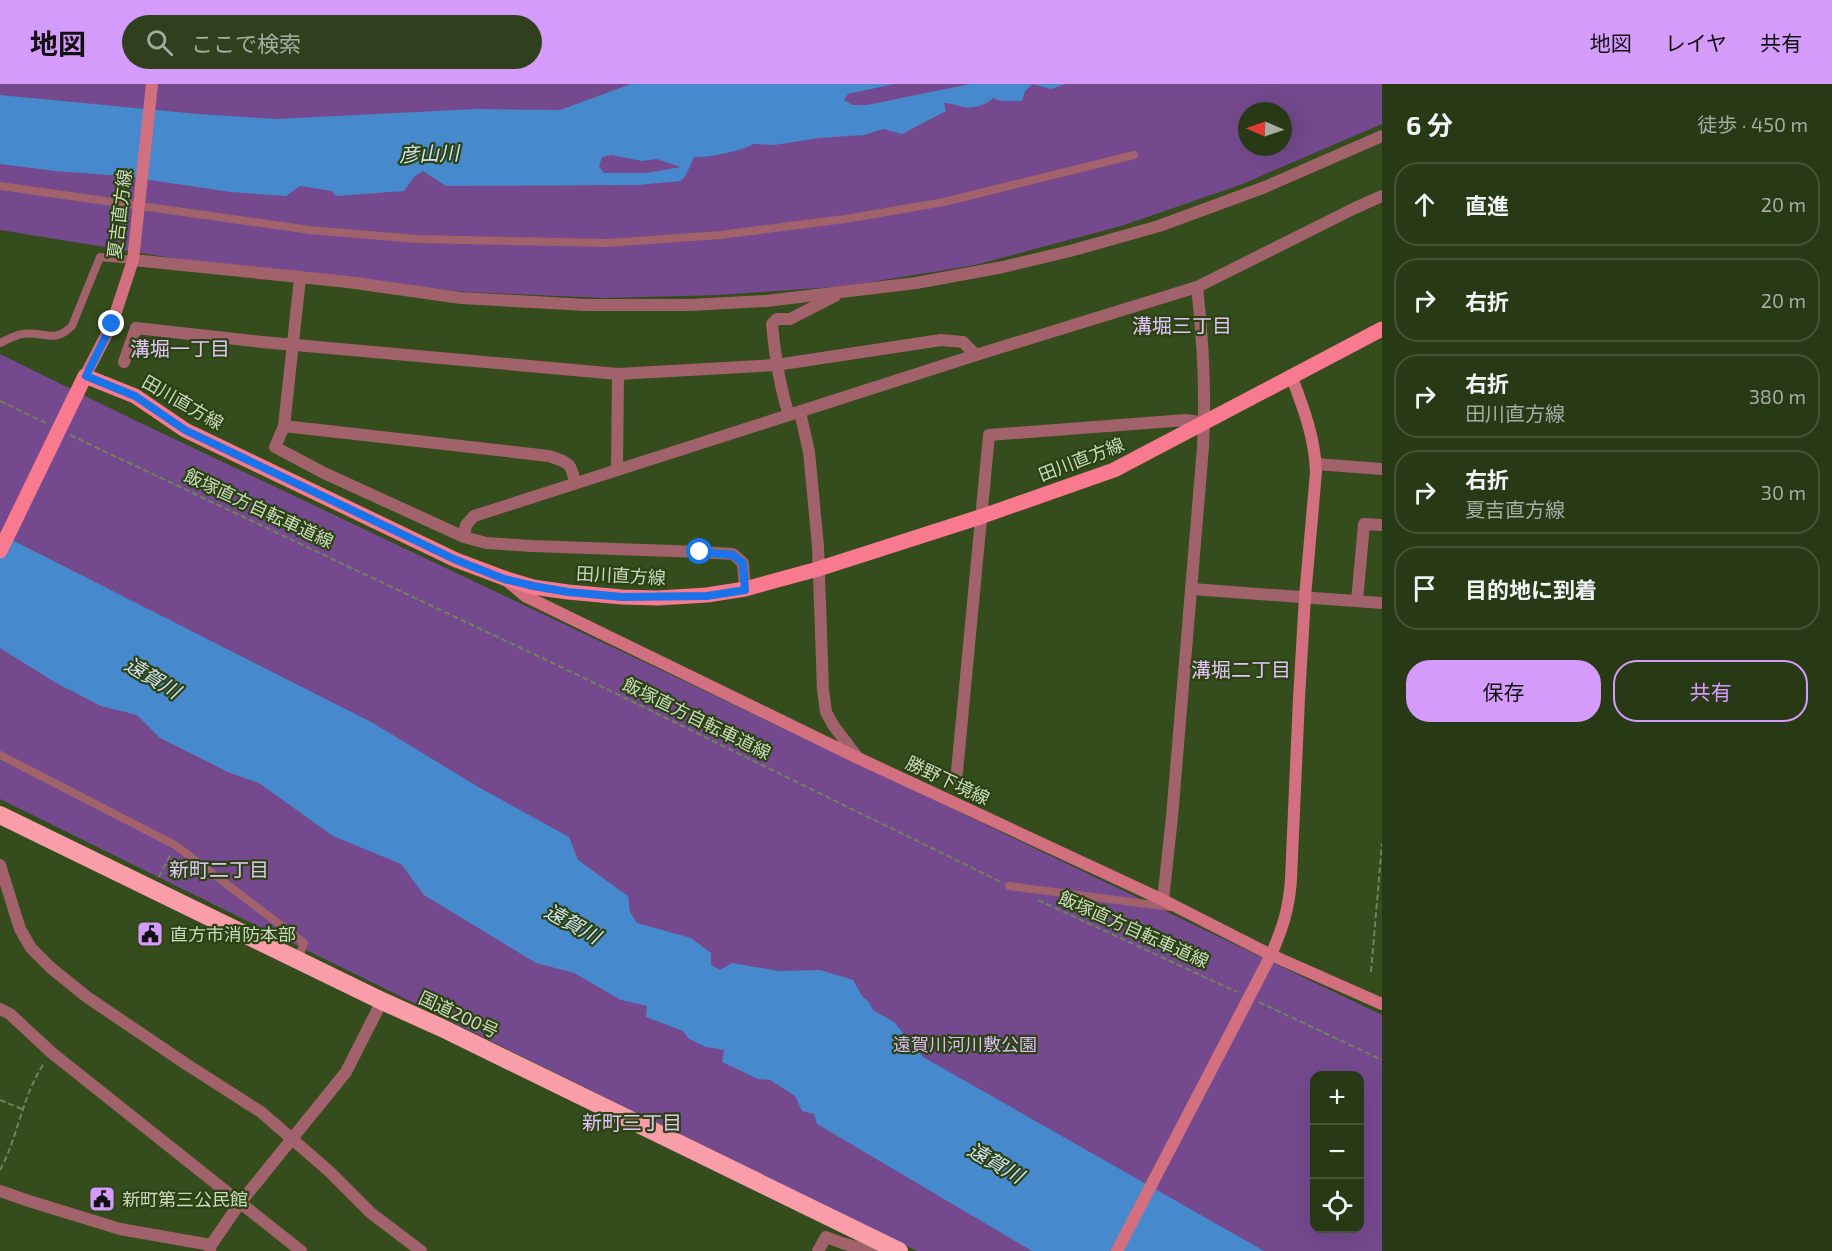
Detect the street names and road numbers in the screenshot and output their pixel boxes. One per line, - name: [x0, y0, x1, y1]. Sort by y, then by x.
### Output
- street label: 夏吉直方線: [103, 168, 135, 260]
- street label: 田川直方線: [139, 370, 227, 434]
- street label: 田川直方線: [1035, 433, 1127, 485]
- street label: 飯塚直方自転車道線: [181, 464, 337, 552]
- street label: 田川直方線: [575, 562, 667, 588]
- street label: 飯塚直方自転車道線: [619, 673, 775, 763]
- street label: 勝野下境線: [903, 751, 993, 809]
- street label: 飯塚直方自転車道線: [1056, 886, 1212, 972]
- street label: 国道200号: [415, 986, 503, 1042]

